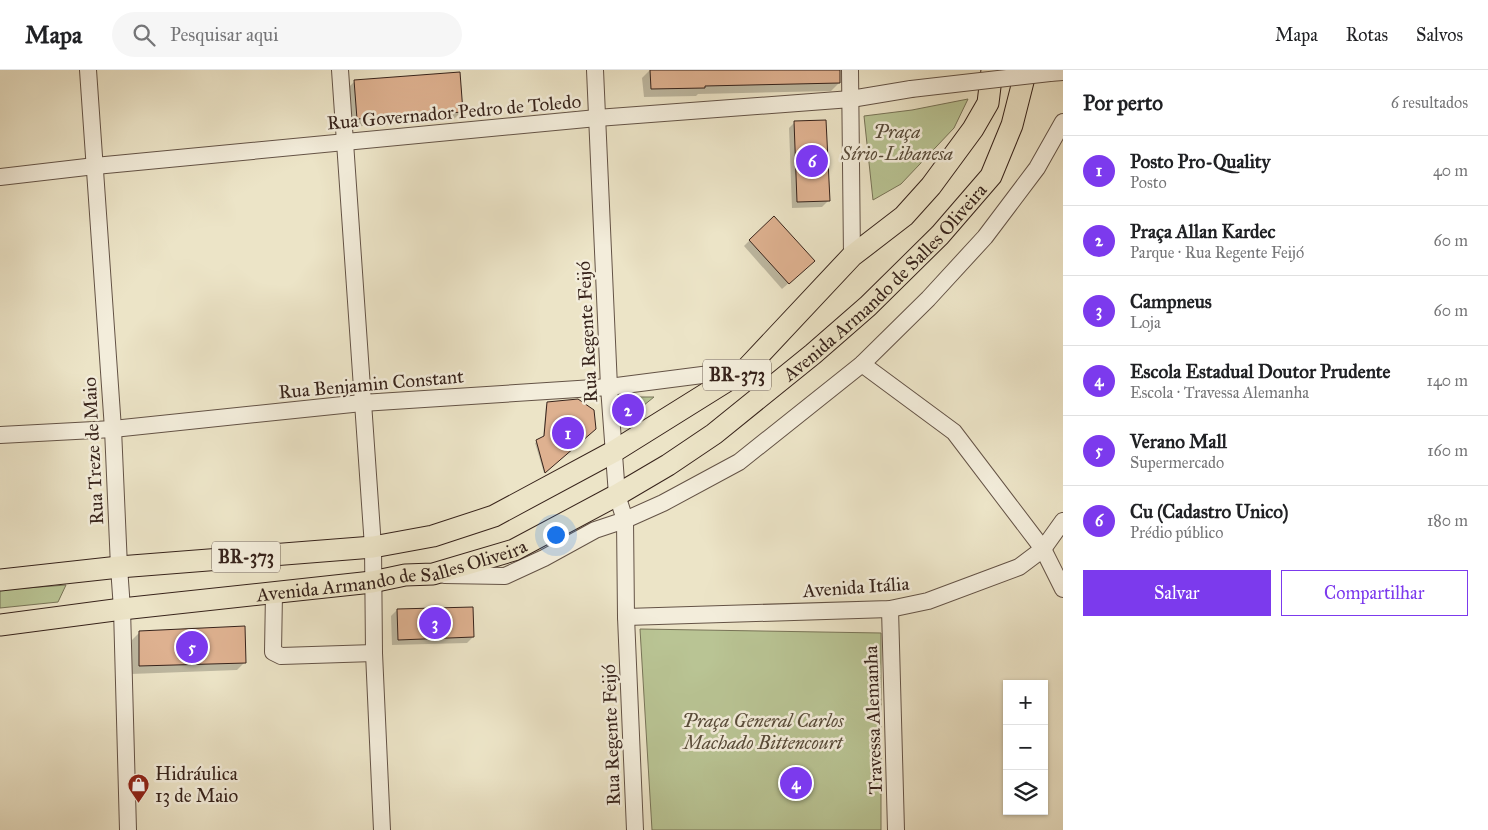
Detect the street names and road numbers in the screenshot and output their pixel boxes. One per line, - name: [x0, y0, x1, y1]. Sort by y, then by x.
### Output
- street label: Rua Governador Pedro de Toledo: [326, 89, 582, 135]
- street label: Avenida Armando de Salles Oliveira: [777, 178, 992, 386]
- street label: Rua Regente Feijó: [572, 260, 603, 403]
- road number: BR-373: [703, 360, 771, 390]
- street label: Rua Benjamin Constant: [277, 364, 465, 404]
- street label: Rua Treze de Maio: [78, 376, 108, 525]
- street label: Avenida Armando de Salles Oliveira: [254, 533, 532, 606]
- road number: BR-373: [212, 542, 280, 572]
- street label: Avenida Itália: [801, 572, 911, 602]
- street label: Travessa Alemanha: [859, 644, 887, 795]
- street label: Rua Regente Feijó: [597, 663, 626, 806]

